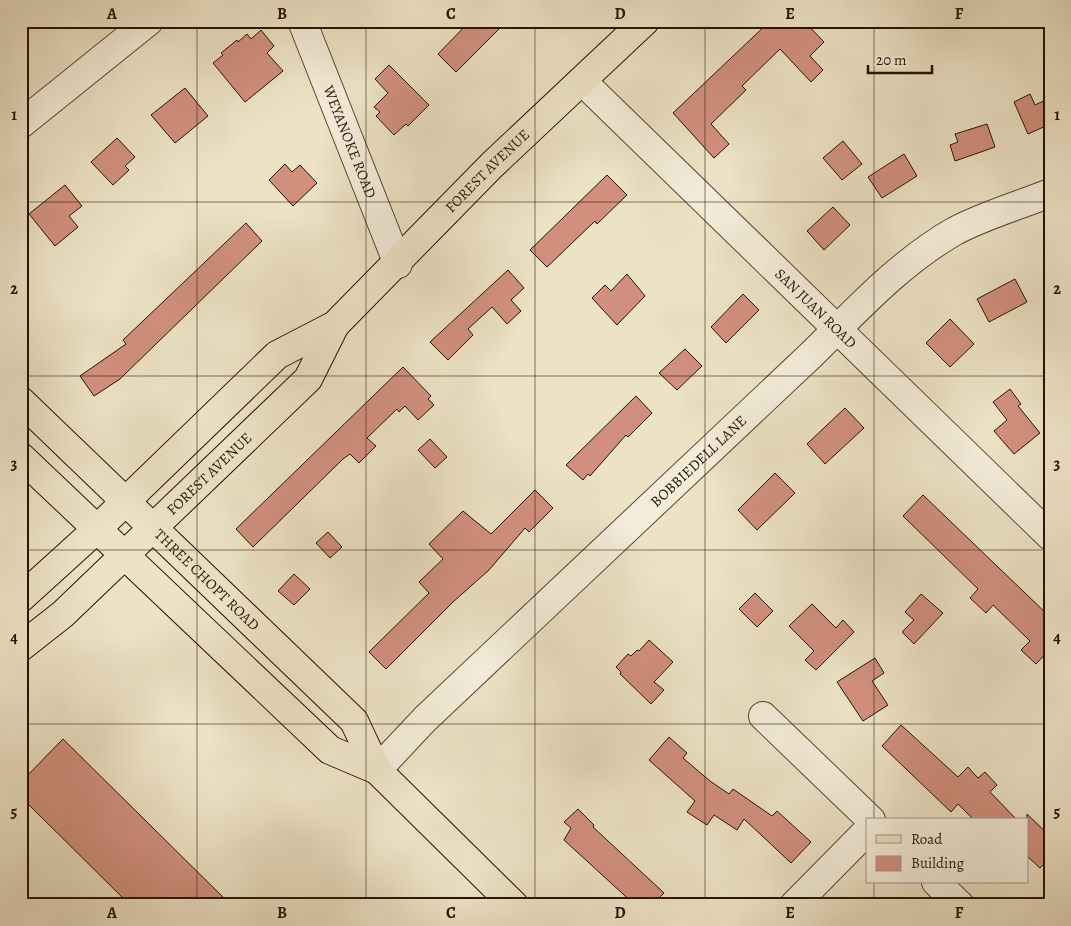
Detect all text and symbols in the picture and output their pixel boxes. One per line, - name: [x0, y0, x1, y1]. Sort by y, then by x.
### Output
- text: A: [106, 3, 118, 25]
- text: B: [277, 3, 287, 25]
- text: C: [446, 3, 456, 25]
- text: D: [614, 3, 626, 25]
- text: E: [785, 3, 795, 25]
- text: F: [955, 3, 964, 25]
- scale bar: [868, 42, 932, 74]
- text: 20 m: [876, 50, 907, 70]
- street label: WEYANOKE ROAD: [318, 82, 381, 201]
- text: 1: [11, 104, 17, 126]
- text: 1: [1054, 104, 1060, 126]
- street label: FOREST AVENUE: [441, 125, 534, 217]
- street label: SAN JUAN ROAD: [771, 264, 861, 353]
- text: 2: [10, 278, 18, 300]
- text: 2: [1053, 278, 1061, 300]
- street label: BOBBIEDELL LANE: [646, 411, 751, 511]
- street label: FOREST AVENUE: [162, 428, 256, 519]
- text: 3: [11, 453, 18, 475]
- text: 3: [1054, 453, 1061, 475]
- street label: THREE CHOPT ROAD: [150, 525, 264, 635]
- text: 4: [10, 627, 18, 649]
- text: 4: [1053, 627, 1061, 649]
- text: 5: [11, 801, 18, 823]
- text: 5: [1054, 801, 1061, 823]
- legend: [866, 818, 1028, 884]
- text: Road: [911, 829, 943, 849]
- text: Building: [911, 853, 964, 873]
- text: A: [106, 902, 118, 924]
- text: B: [277, 902, 287, 924]
- text: C: [446, 902, 456, 924]
- text: D: [614, 902, 626, 924]
- text: E: [785, 902, 795, 924]
- text: F: [955, 902, 964, 924]

